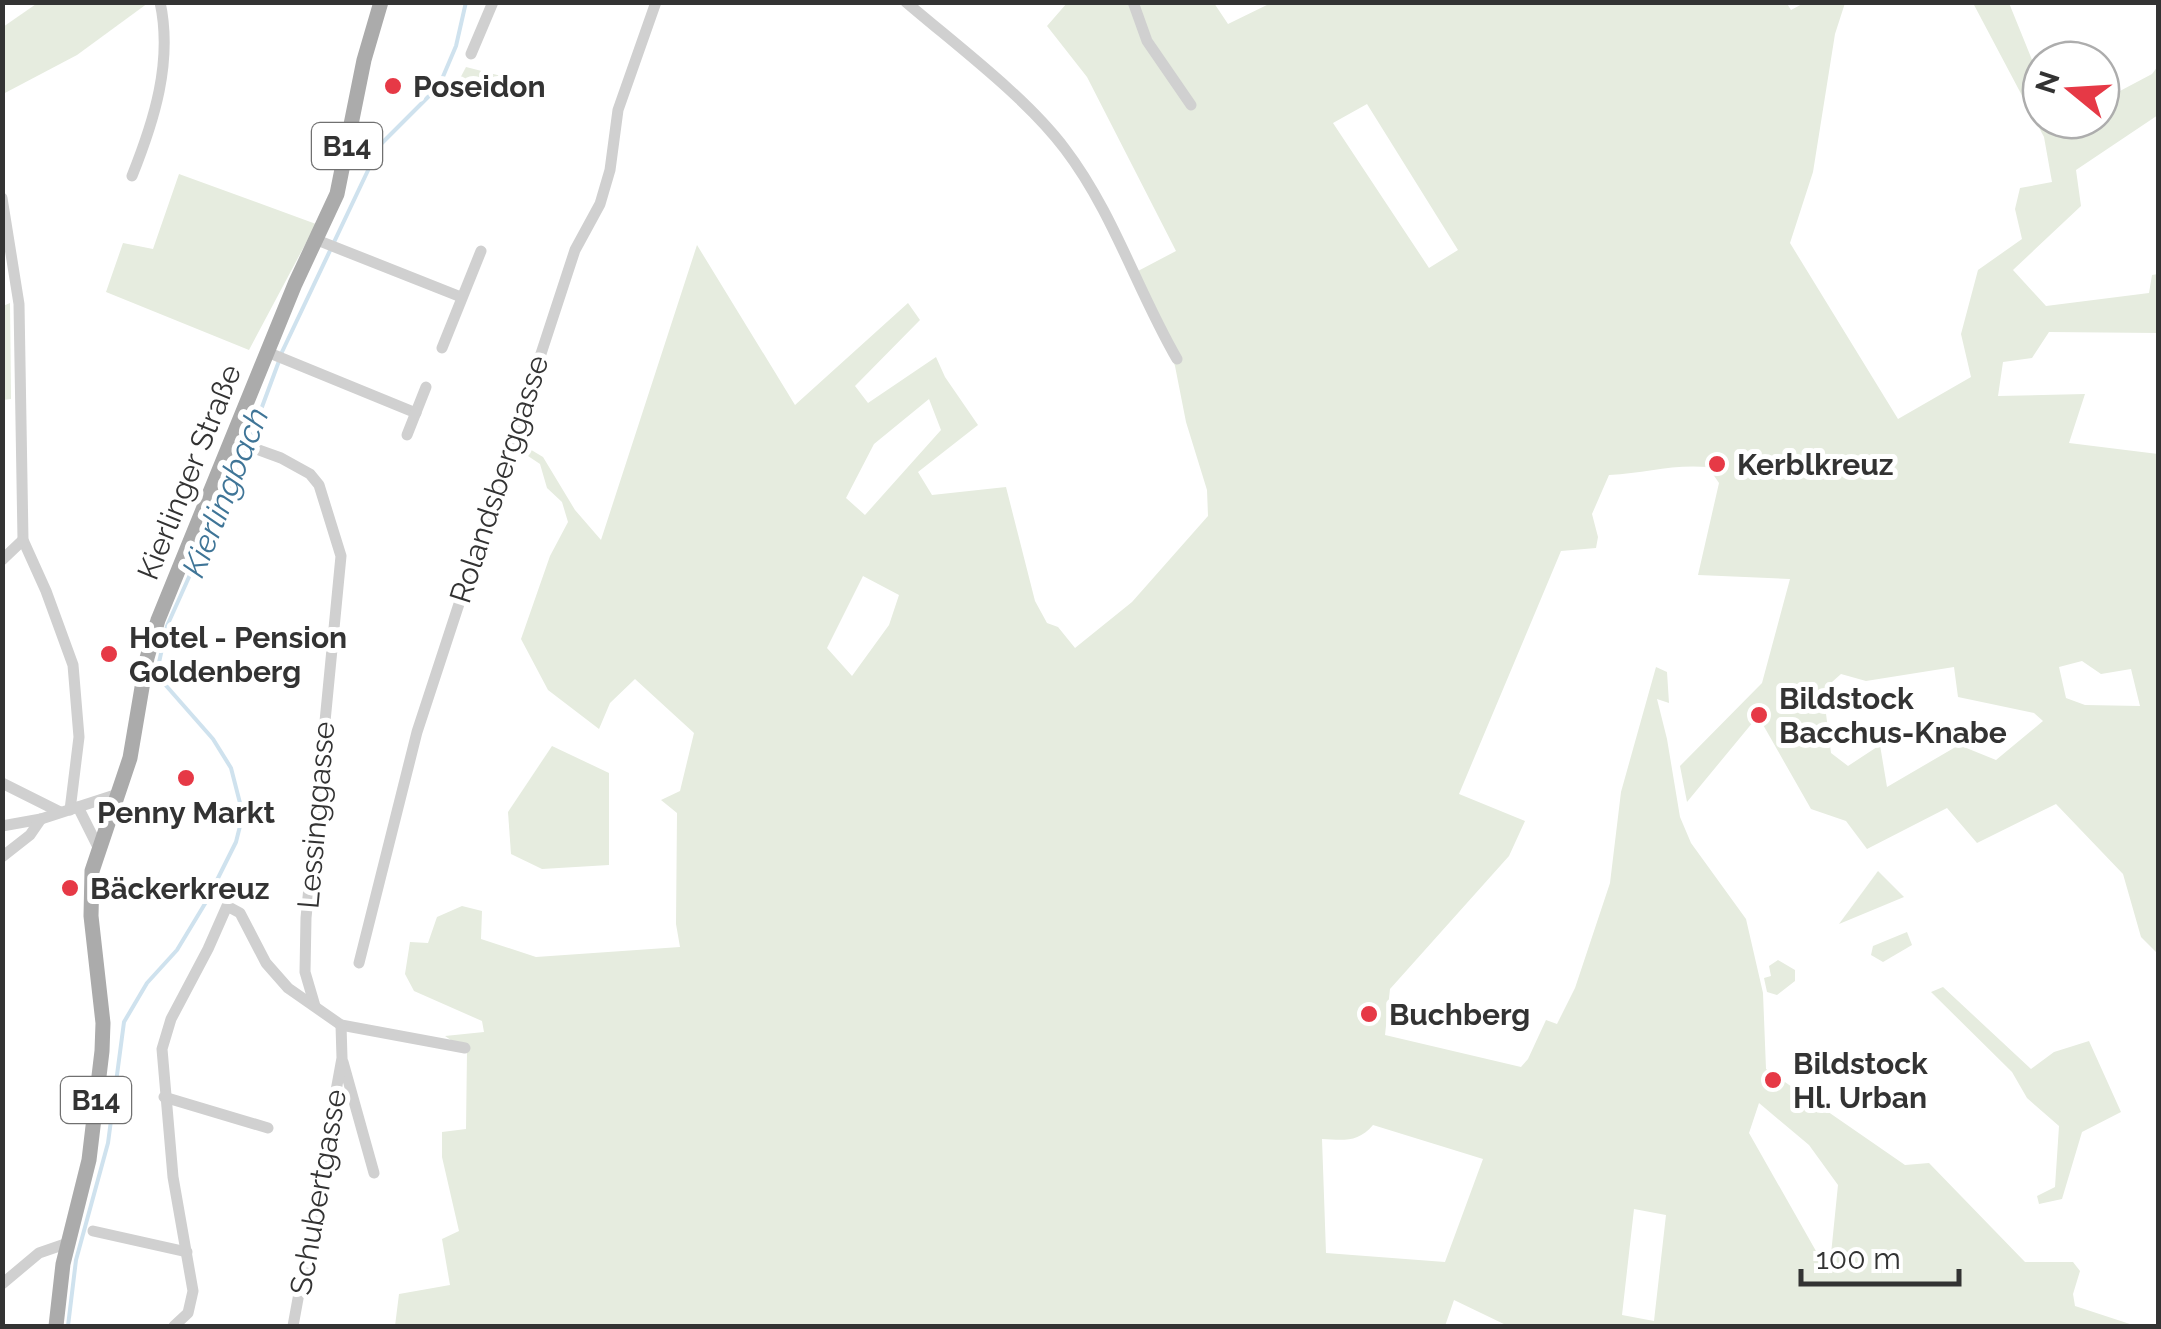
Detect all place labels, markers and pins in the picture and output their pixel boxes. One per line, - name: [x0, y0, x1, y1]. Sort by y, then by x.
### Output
- place label: Poseidon: [413, 69, 546, 104]
- marker: Poseidon: [382, 75, 404, 97]
- place label: Kerblkreuz: [1737, 447, 1894, 482]
- marker: Kerblkreuz: [1706, 453, 1728, 475]
- place label: Hotel - Pension Goldenberg: [129, 620, 347, 689]
- marker: Hotel - Pension Goldenberg: [98, 643, 120, 665]
- place label: Bildstock Bacchus-Knabe: [1779, 681, 2007, 750]
- marker: Bildstock Bacchus-Knabe: [1748, 704, 1770, 726]
- marker: Penny Markt: [175, 767, 197, 789]
- place label: Penny Markt: [97, 795, 276, 830]
- place label: Bäckerkreuz: [90, 871, 270, 906]
- marker: Bäckerkreuz: [59, 877, 81, 899]
- place label: Buchberg: [1389, 997, 1530, 1032]
- marker: Buchberg: [1358, 1003, 1380, 1025]
- place label: Bildstock Hl. Urban: [1793, 1046, 1928, 1115]
- marker: Bildstock Hl. Urban: [1762, 1069, 1784, 1091]

